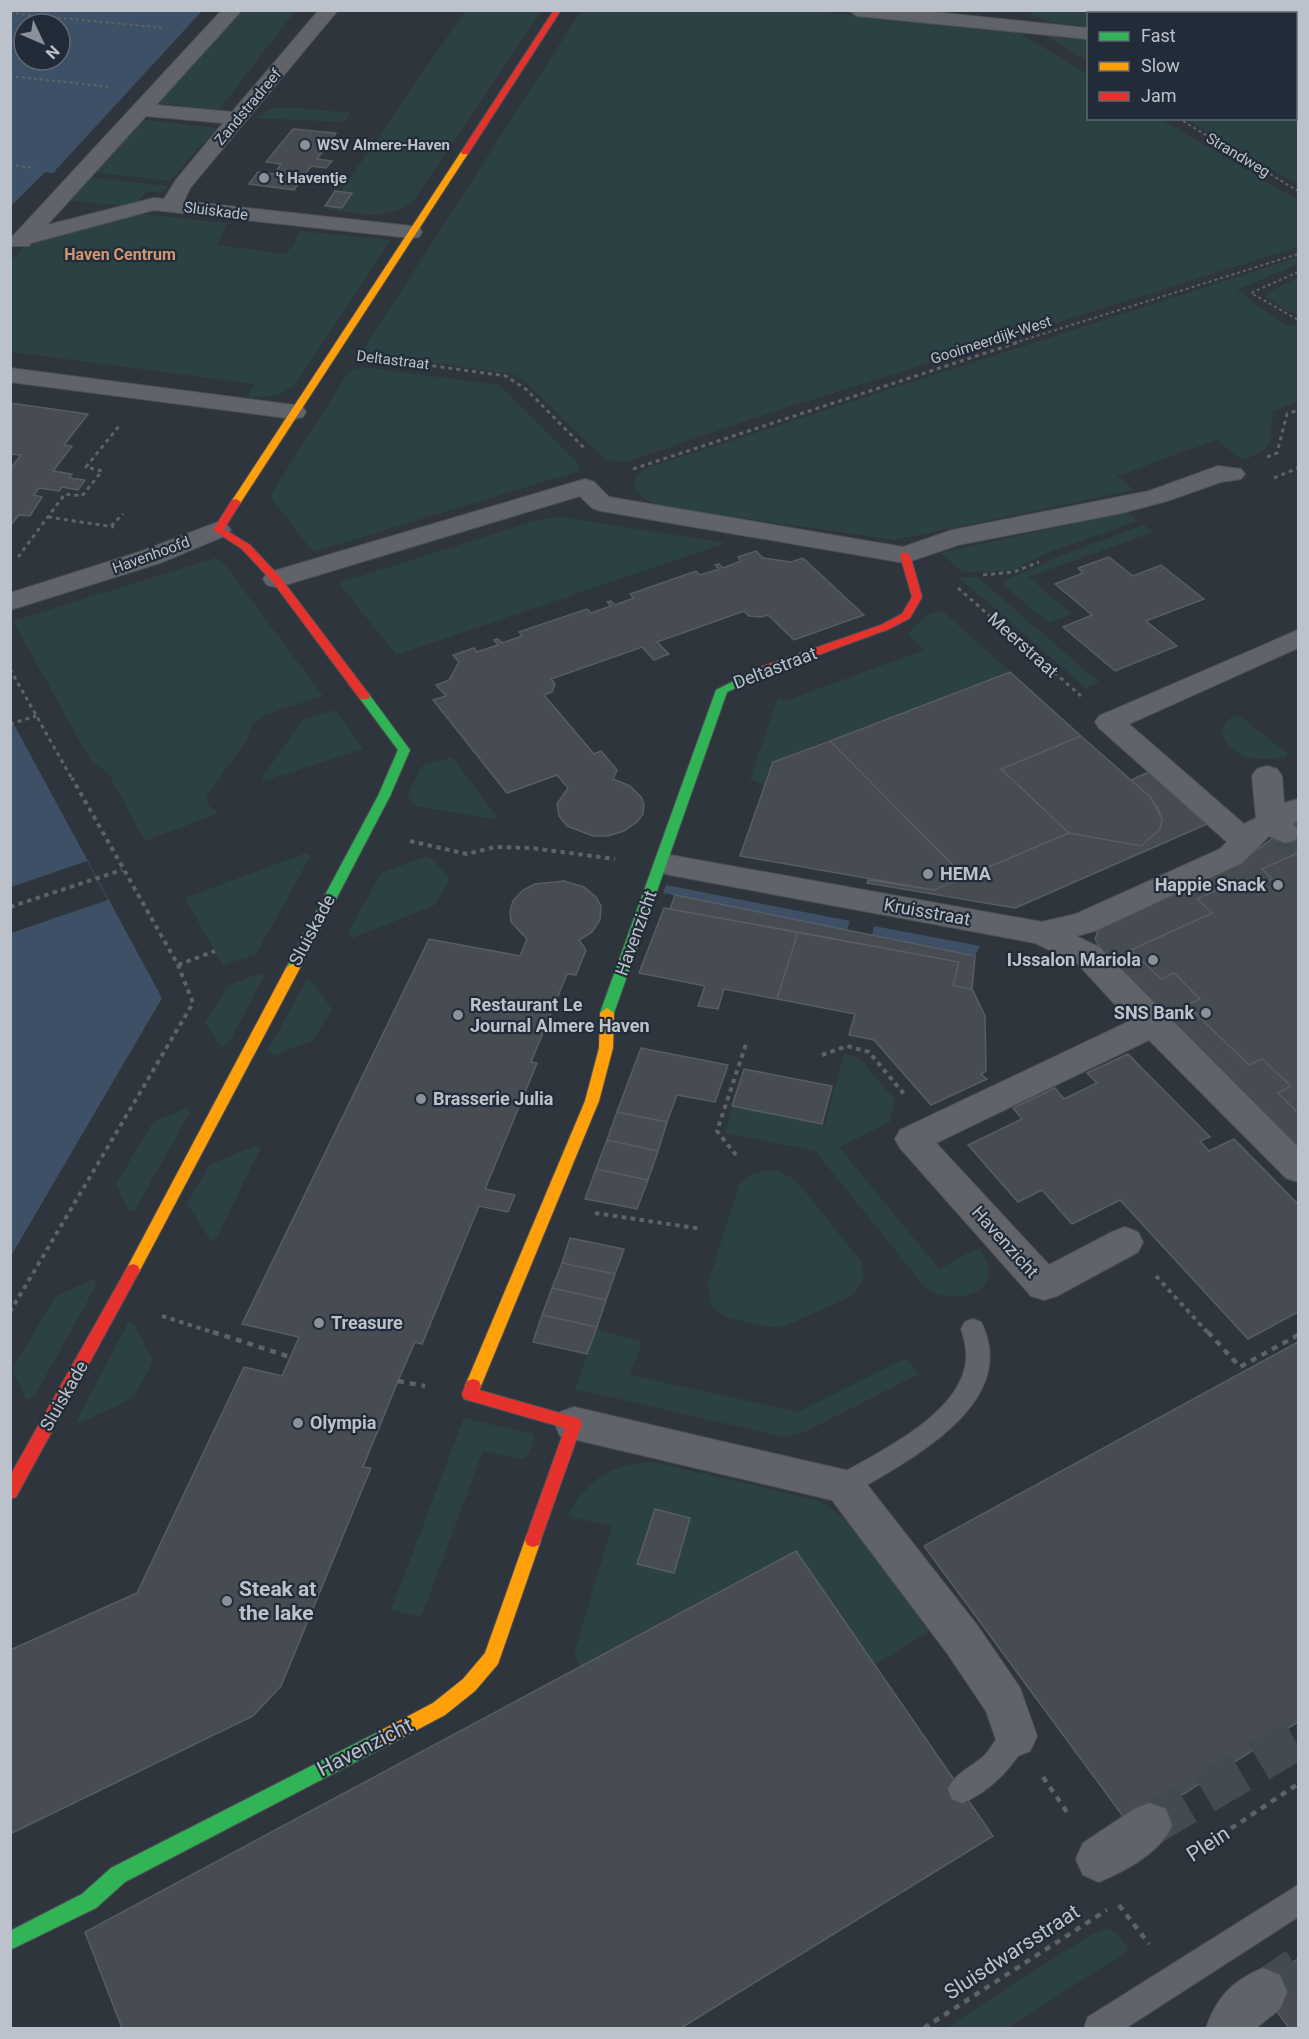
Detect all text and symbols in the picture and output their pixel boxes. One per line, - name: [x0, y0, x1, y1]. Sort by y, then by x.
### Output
- north arrow: [12, 12, 72, 72]
- legend: [1087, 12, 1297, 120]
- text: Fast: [1141, 25, 1176, 46]
- text: N: [42, 41, 63, 63]
- text: Slow: [1141, 55, 1180, 76]
- street label: Zandstradreef: [211, 65, 286, 149]
- text: Jam: [1141, 85, 1177, 106]
- street label: Strandweg: [1203, 129, 1273, 181]
- place label: WSV Almere-Haven: [317, 136, 450, 154]
- marker: WSV Almere-Haven: [298, 138, 312, 152]
- place label: 't Haventje: [276, 169, 347, 187]
- marker: 't Haventje: [257, 171, 271, 185]
- street label: Sluiskade: [183, 198, 249, 224]
- district label: Haven Centrum: [64, 245, 176, 264]
- street label: Gooimeerdijk-West: [928, 312, 1054, 368]
- street label: Deltastraat: [356, 347, 430, 373]
- street label: Havenhoofd: [110, 533, 192, 577]
- street label: Meerstraat: [984, 608, 1063, 682]
- street label: Deltastraat: [730, 642, 820, 693]
- place label: HEMA: [940, 863, 992, 884]
- marker: HEMA: [921, 867, 935, 881]
- place label: Happie Snack: [1155, 874, 1266, 895]
- marker: Happie Snack: [1271, 878, 1285, 892]
- street label: Havenzicht: [610, 887, 661, 978]
- street label: Sluiskade: [284, 891, 339, 969]
- street label: Kruisstraat: [882, 894, 972, 929]
- place label: IJssalon Mariola: [1007, 949, 1141, 970]
- marker: IJssalon Mariola: [1146, 953, 1160, 967]
- place label: Restaurant Le Journal Almere Haven: [470, 994, 650, 1036]
- place label: SNS Bank: [1114, 1002, 1194, 1023]
- marker: SNS Bank: [1199, 1006, 1213, 1020]
- marker: Restaurant Le Journal Almere Haven: [451, 1008, 465, 1022]
- place label: Brasserie Julia: [433, 1088, 554, 1109]
- marker: Brasserie Julia: [414, 1092, 428, 1106]
- street label: Havenzicht: [968, 1202, 1043, 1282]
- place label: Treasure: [331, 1312, 403, 1333]
- marker: Treasure: [312, 1316, 326, 1330]
- street label: Sluiskade: [35, 1357, 92, 1434]
- place label: Olympia: [310, 1412, 377, 1433]
- marker: Olympia: [291, 1416, 305, 1430]
- place label: Steak at the lake: [239, 1577, 316, 1625]
- marker: Steak at the lake: [220, 1594, 234, 1608]
- street label: Havenzicht: [313, 1713, 417, 1781]
- street label: Plein: [1182, 1821, 1234, 1867]
- street label: Sluisdwarsstraat: [940, 1899, 1084, 2005]

